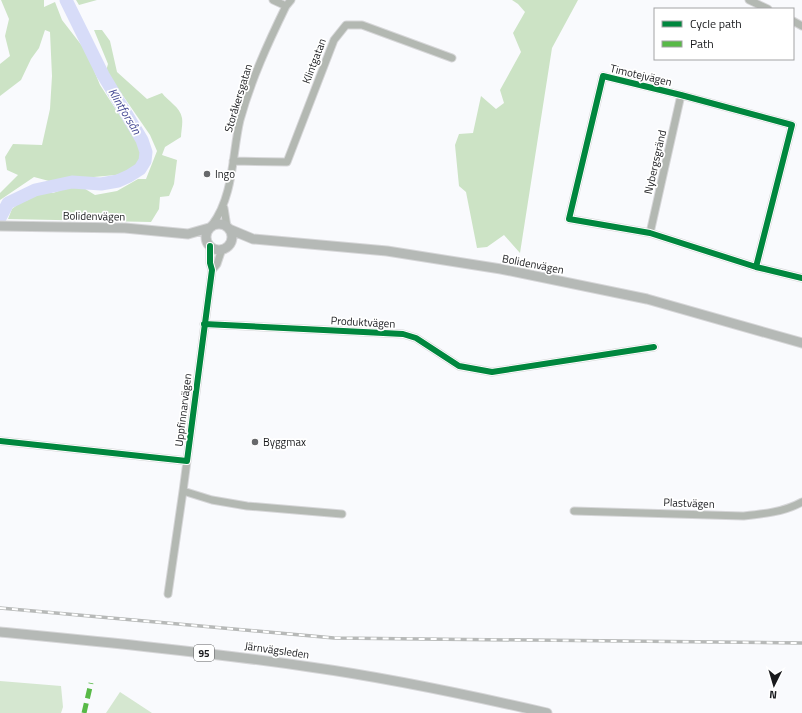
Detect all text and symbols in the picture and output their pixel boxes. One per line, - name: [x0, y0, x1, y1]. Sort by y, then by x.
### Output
- legend: [654, 8, 794, 60]
- text: Cycle path: [690, 14, 742, 33]
- text: Path: [690, 34, 714, 53]
- street label: Klintgatan: [298, 36, 330, 86]
- street label: Timotejvägen: [609, 60, 673, 90]
- street label: Storåkersgatan: [220, 62, 256, 134]
- water label: Klintforsån: [104, 84, 147, 139]
- street label: Nybergsgränd: [640, 128, 670, 196]
- place label: Ingo: [215, 166, 235, 182]
- marker: Ingo: [202, 169, 212, 179]
- street label: Bolidenvägen: [63, 207, 126, 225]
- street label: Bolidenvägen: [501, 250, 565, 278]
- street label: Produktvägen: [330, 312, 396, 332]
- street label: Uppfinnarvägen: [171, 372, 195, 448]
- place label: Byggmax: [263, 434, 306, 450]
- marker: Byggmax: [250, 437, 260, 447]
- street label: Plastvägen: [663, 494, 715, 512]
- street label: Järnvägsleden: [244, 638, 310, 662]
- road number: 95: [194, 645, 214, 661]
- north arrow: [754, 665, 794, 705]
- text: N: [769, 687, 778, 703]

